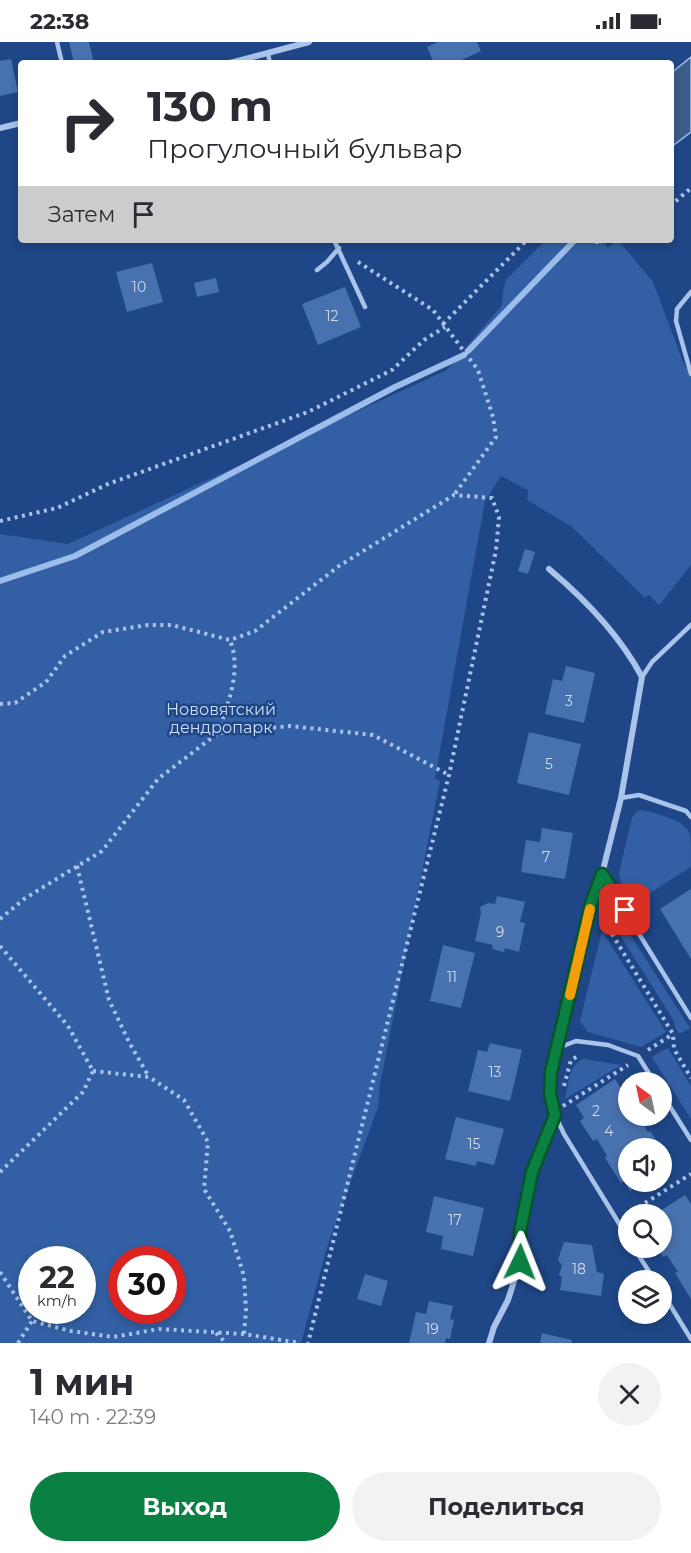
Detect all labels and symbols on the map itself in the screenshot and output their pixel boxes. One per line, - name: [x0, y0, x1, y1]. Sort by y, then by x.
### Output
- house number: 10: [132, 278, 146, 296]
- house number: 12: [325, 307, 339, 325]
- house number: 3: [565, 692, 573, 710]
- park label: Нововятский дендропарк: [166, 700, 276, 737]
- house number: 5: [545, 755, 553, 773]
- house number: 7: [542, 848, 550, 866]
- pin: [599, 884, 650, 935]
- house number: 9: [496, 923, 504, 941]
- house number: 11: [447, 968, 457, 986]
- house number: 13: [489, 1063, 502, 1081]
- north arrow: [618, 1072, 672, 1126]
- house number: 2: [592, 1102, 600, 1120]
- house number: 4: [604, 1122, 614, 1140]
- house number: 15: [468, 1135, 481, 1153]
- house number: 17: [448, 1211, 462, 1229]
- position arrow: [488, 1230, 552, 1294]
- speed limit sign: 30: [108, 1246, 186, 1324]
- house number: 18: [572, 1260, 586, 1278]
- house number: 19: [425, 1320, 439, 1338]

